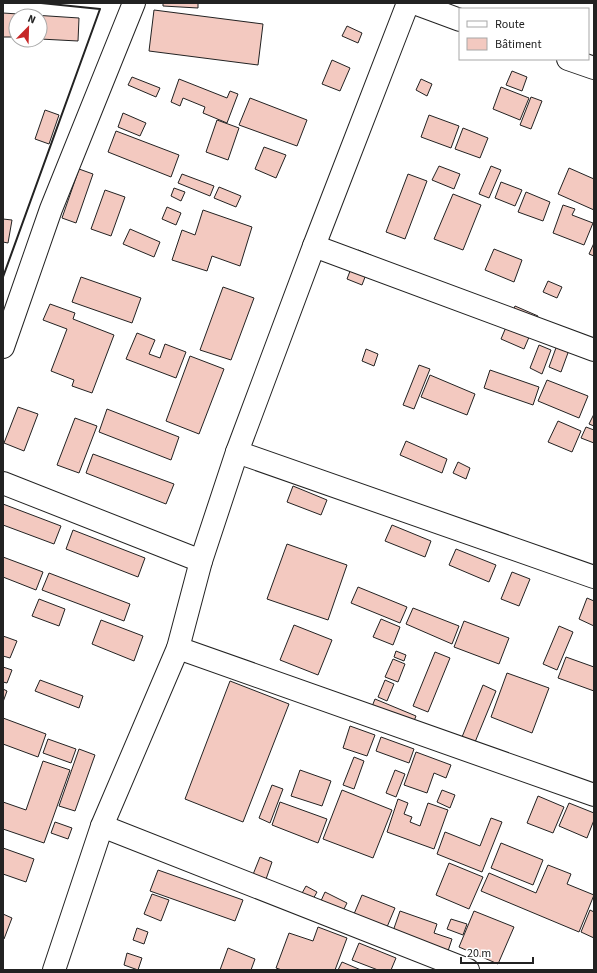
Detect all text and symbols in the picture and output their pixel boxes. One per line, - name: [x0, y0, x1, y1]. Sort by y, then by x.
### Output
- north arrow: [8, 8, 48, 48]
- legend: [459, 8, 589, 60]
- text: N: [25, 11, 38, 28]
- text: Route: [495, 16, 525, 33]
- text: Bâtiment: [495, 36, 541, 53]
- scale bar: [461, 939, 533, 965]
- text: 20 m: [467, 945, 491, 962]

